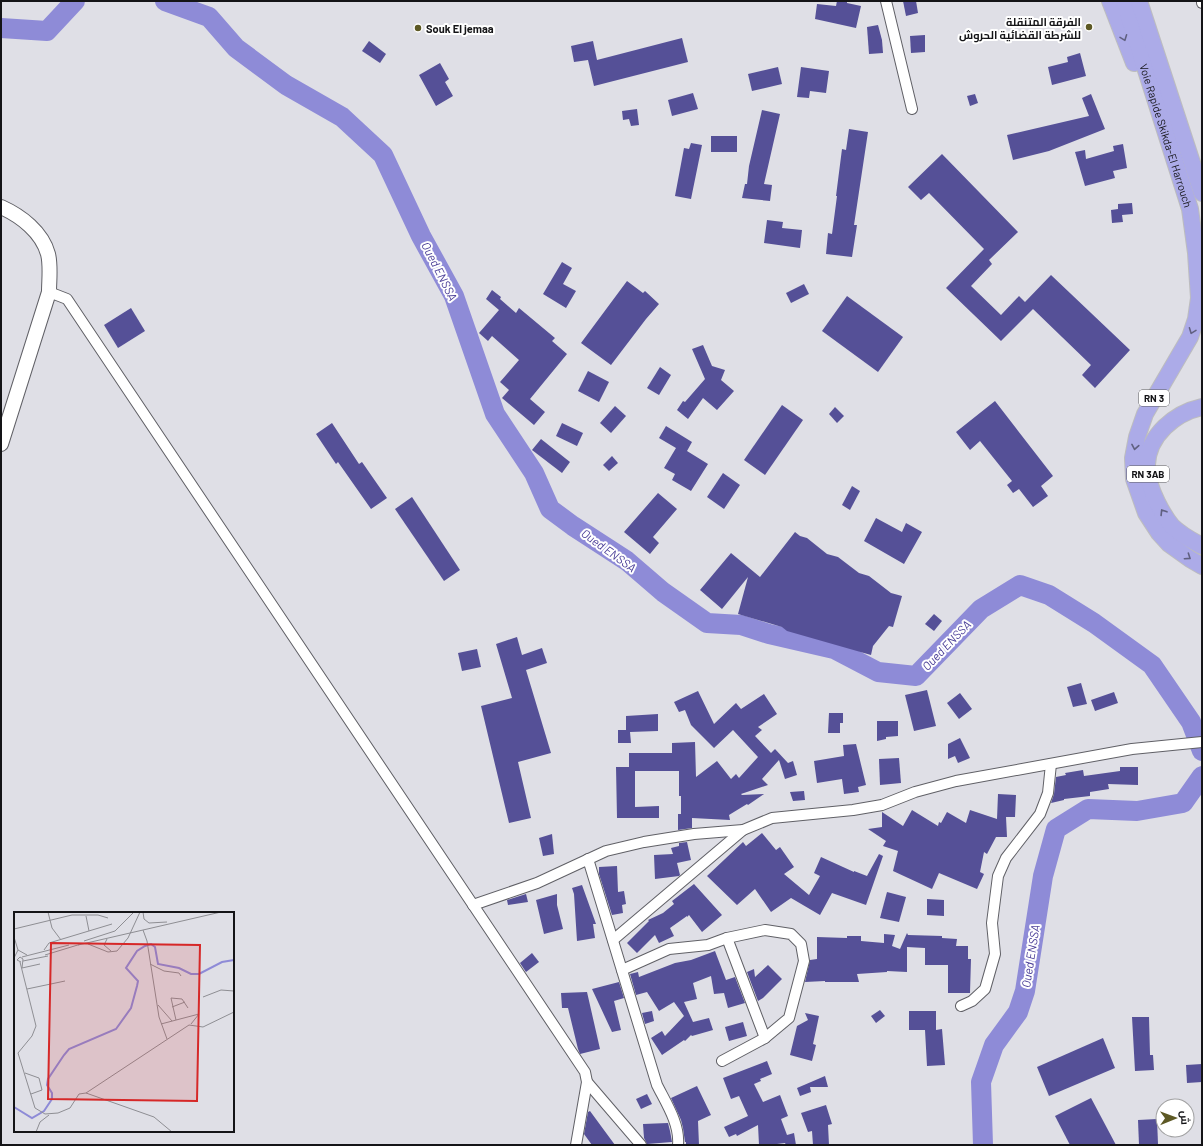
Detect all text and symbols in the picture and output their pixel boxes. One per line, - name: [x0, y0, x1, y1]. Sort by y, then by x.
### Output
- place label: الفرقة المتنقلة للشرطة القضائية الحروش: [959, 15, 1081, 43]
- place label: Souk El jemaa: [426, 22, 494, 35]
- marker: الفرقة المتنقلة للشرطة القضائية الحروش: [1084, 22, 1094, 32]
- marker: Souk El jemaa: [413, 23, 423, 33]
- one-way arrow: [1119, 34, 1127, 41]
- street label: Voie Rapide Skikda-El Harrouch: [1138, 62, 1196, 209]
- water label: Oued ENSSA: [419, 239, 461, 303]
- one-way arrow: [1189, 327, 1197, 334]
- road number: RN 3: [1139, 390, 1169, 406]
- one-way arrow: [1132, 444, 1140, 450]
- road number: RN 3AB: [1127, 466, 1169, 482]
- one-way arrow: [1160, 509, 1168, 516]
- water label: Oued ENSSA: [579, 526, 639, 574]
- one-way arrow: [1184, 552, 1191, 560]
- water label: Oued ENSSA: [919, 617, 973, 673]
- inset map: [14, 912, 234, 1132]
- water label: Oued ENSSA: [1018, 923, 1042, 989]
- north arrow: [1155, 1098, 1195, 1138]
- text: ش: [1178, 1111, 1192, 1125]

